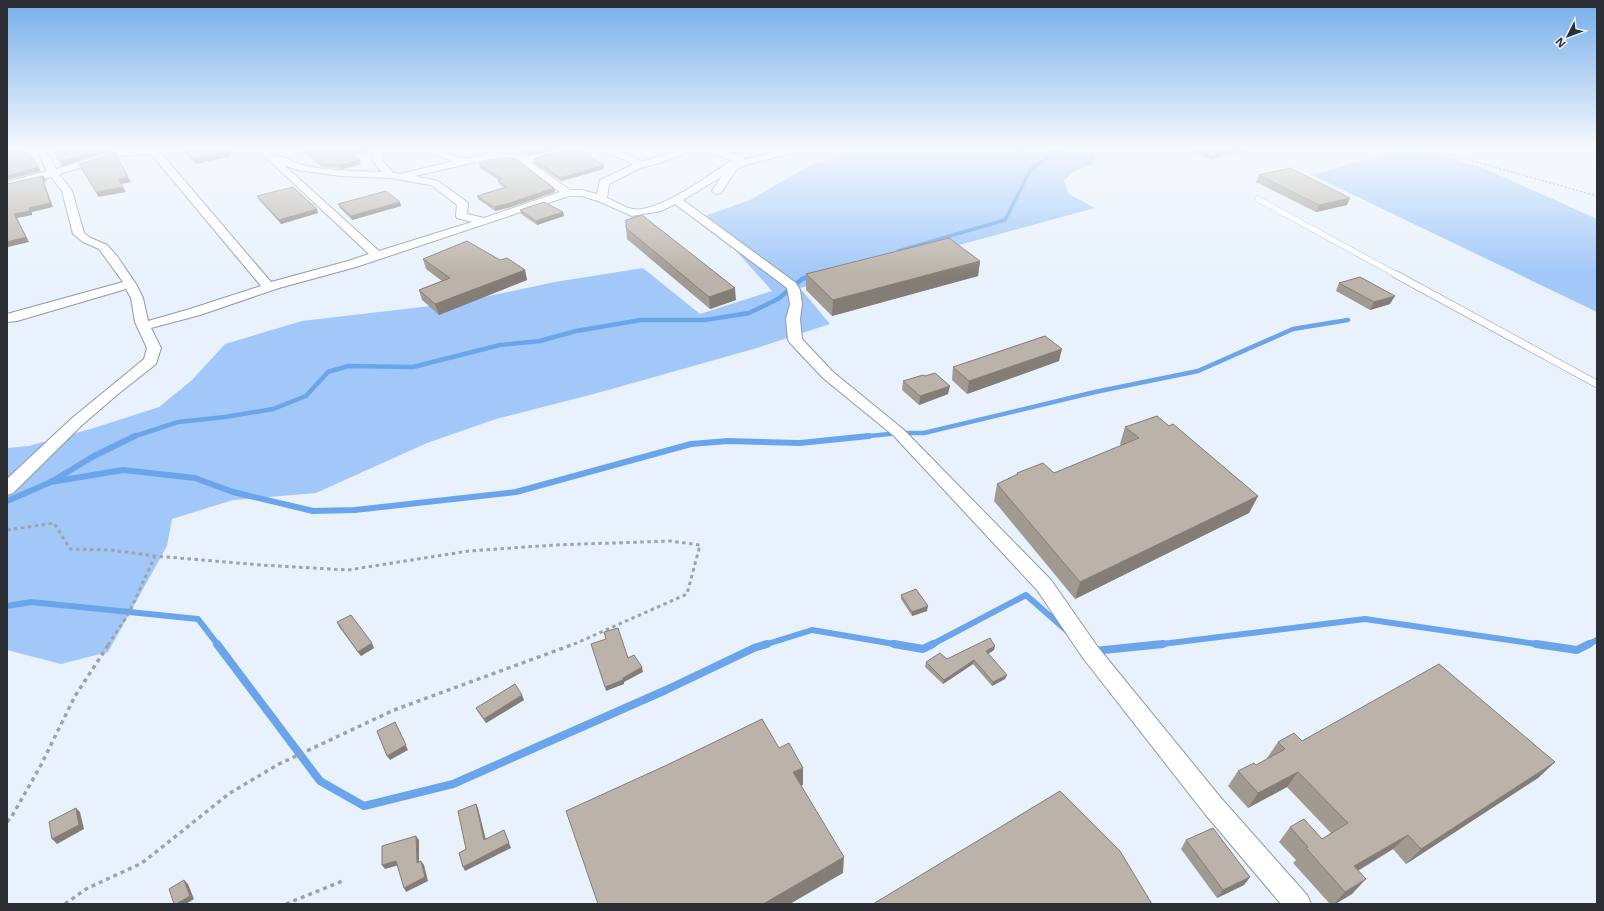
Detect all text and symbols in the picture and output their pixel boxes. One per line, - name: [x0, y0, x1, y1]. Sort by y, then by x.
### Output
- north arrow: [1548, 16, 1588, 56]
- text: N: [1552, 35, 1569, 51]

